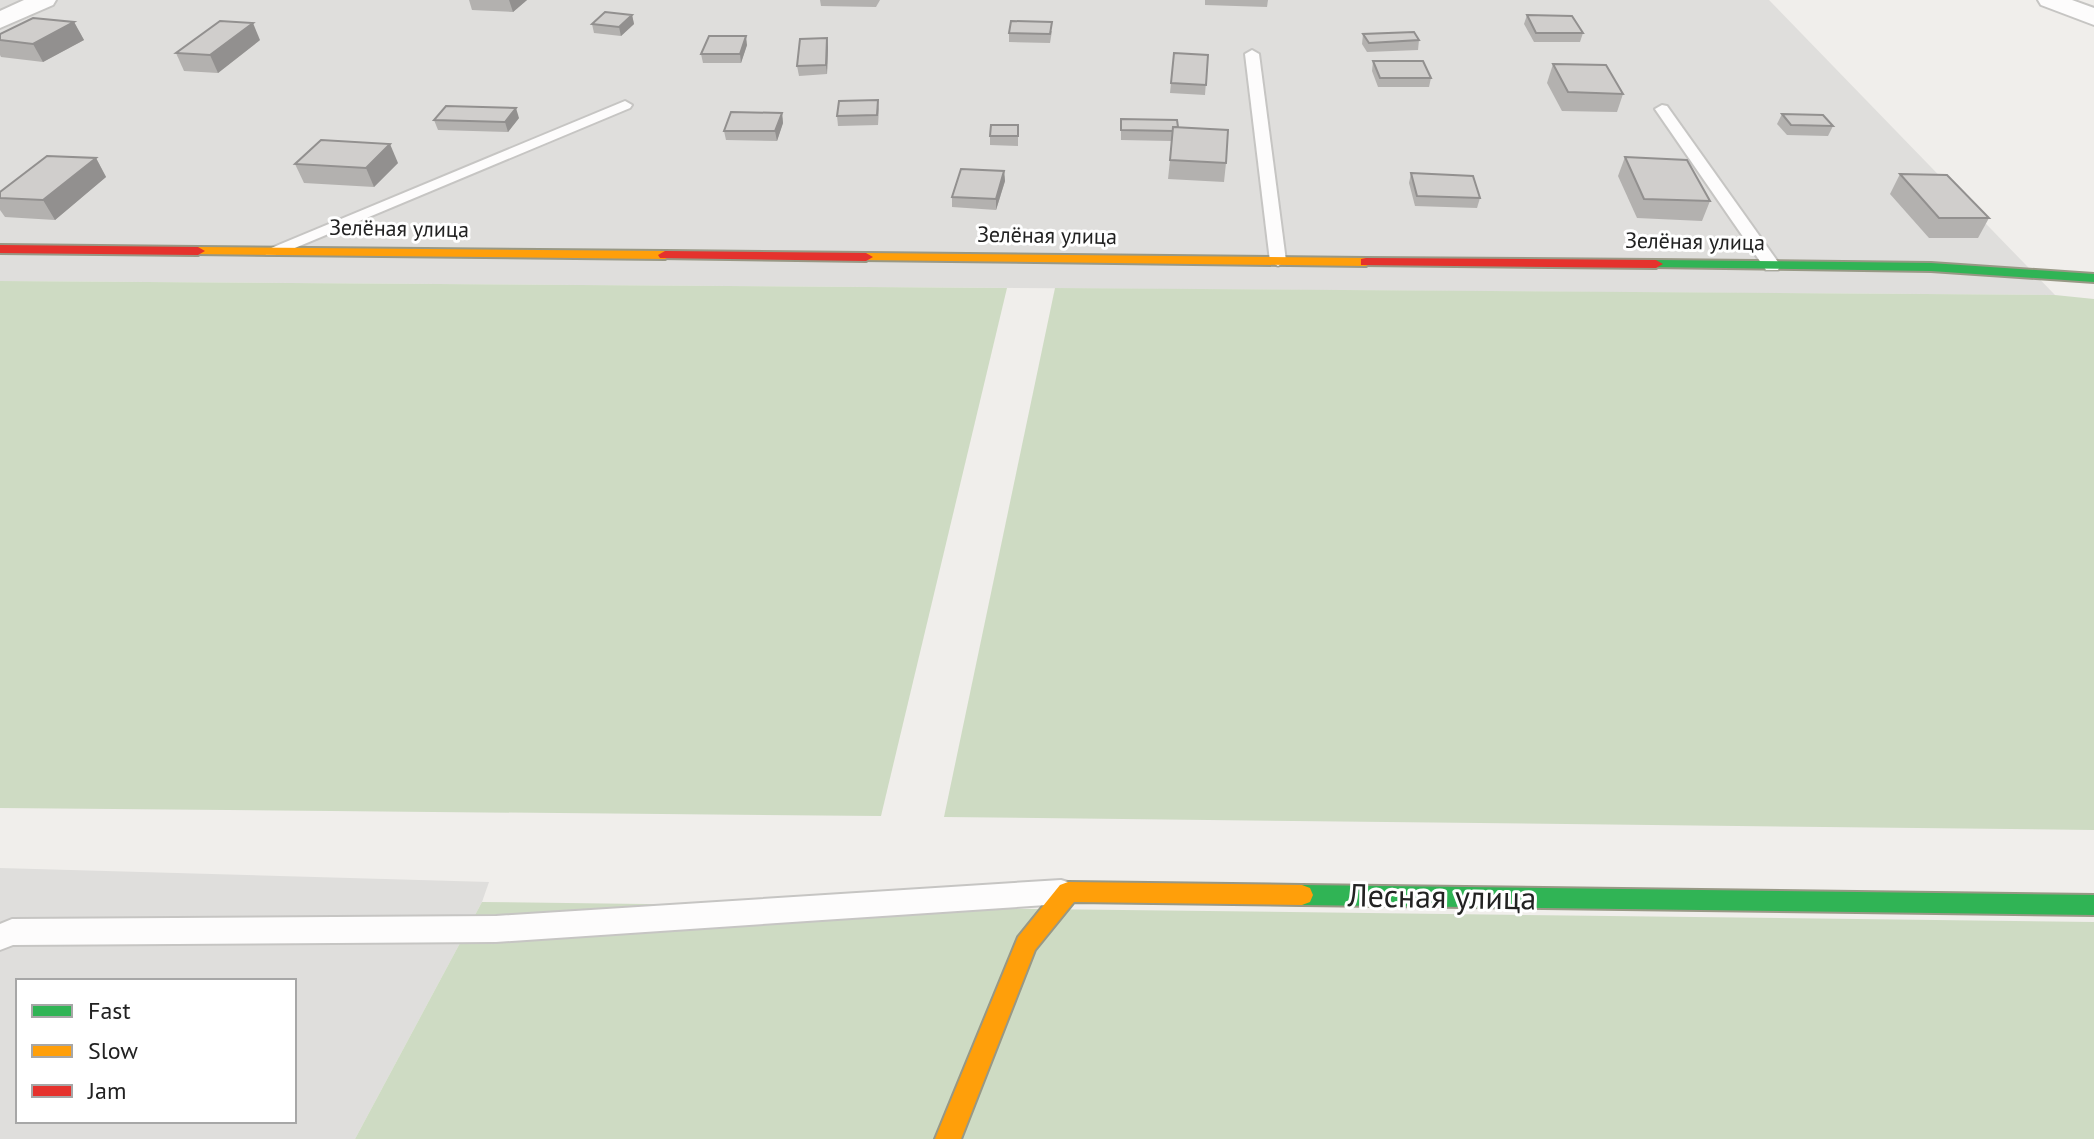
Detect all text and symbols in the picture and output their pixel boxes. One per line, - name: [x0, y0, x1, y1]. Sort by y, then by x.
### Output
- street label: Зелёная улица: [329, 213, 469, 243]
- street label: Зелёная улица: [977, 220, 1117, 250]
- street label: Зелёная улица: [1625, 226, 1765, 256]
- street label: Лесная улица: [1346, 873, 1537, 919]
- legend: [16, 979, 296, 1123]
- text: Fast: [88, 995, 131, 1026]
- text: Slow: [88, 1035, 138, 1066]
- text: Jam: [87, 1075, 126, 1106]

